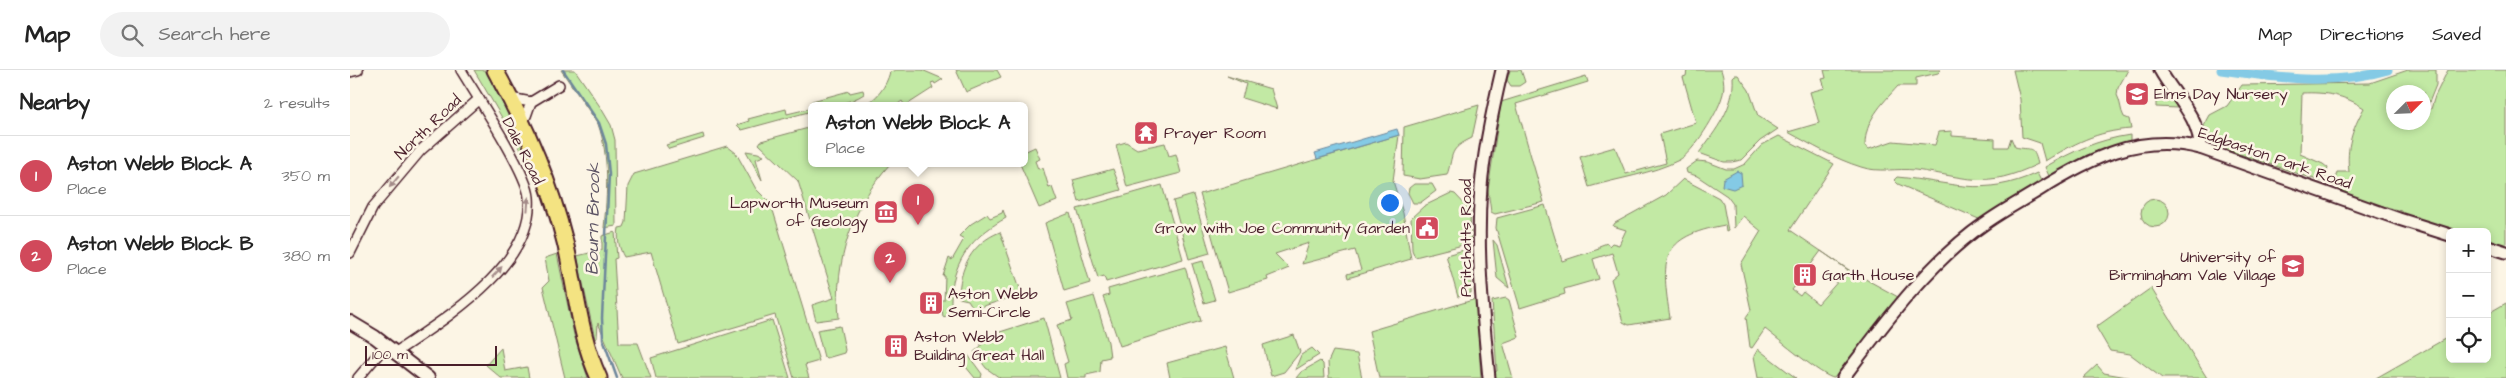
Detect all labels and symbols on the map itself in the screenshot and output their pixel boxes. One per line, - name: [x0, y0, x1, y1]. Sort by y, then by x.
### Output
- school or university icon: Elms Day Nursery: [2124, 81, 2150, 107]
- place label: Elms Day Nursery: [2154, 83, 2288, 106]
- north arrow: [2386, 85, 2431, 130]
- street label: North Road: [390, 89, 466, 165]
- street label: Dale Road: [497, 114, 549, 188]
- temple icon: Prayer Room: [1133, 120, 1159, 146]
- street label: Edgbaston Park Road: [2195, 121, 2355, 196]
- place label: Prayer Room: [1164, 122, 1266, 145]
- water label: Bourn Brook: [580, 162, 606, 275]
- one-way arrow: [389, 175, 400, 188]
- street label: Pritchatts Road: [1455, 179, 1477, 297]
- pin: 1: [902, 184, 934, 225]
- your location: [1377, 190, 1403, 216]
- place label: Lapworth Museum of Geology: [730, 192, 869, 233]
- one-way arrow: [524, 196, 532, 212]
- museum icon: Lapworth Museum of Geology: [873, 199, 899, 225]
- public building icon: Grow with Joe Community Garden: [1414, 215, 1440, 241]
- place label: Grow with Joe Community Garden: [1155, 217, 1410, 240]
- pin: 2: [874, 242, 906, 283]
- place label: University of Birmingham Vale Village: [2109, 246, 2277, 287]
- school or university icon: University of Birmingham Vale Village: [2280, 253, 2306, 279]
- building icon: Garth House: [1792, 262, 1818, 288]
- place label: Garth House: [1822, 264, 1915, 286]
- one-way arrow: [491, 266, 503, 278]
- place label: Aston Webb Semi-Circle: [948, 283, 1038, 323]
- building icon: Aston Webb Semi-Circle: [918, 290, 944, 316]
- place label: Aston Webb Building Great Hall: [914, 326, 1044, 367]
- building icon: Aston Webb Building Great Hall: [883, 333, 909, 359]
- scale bar: [365, 343, 498, 366]

